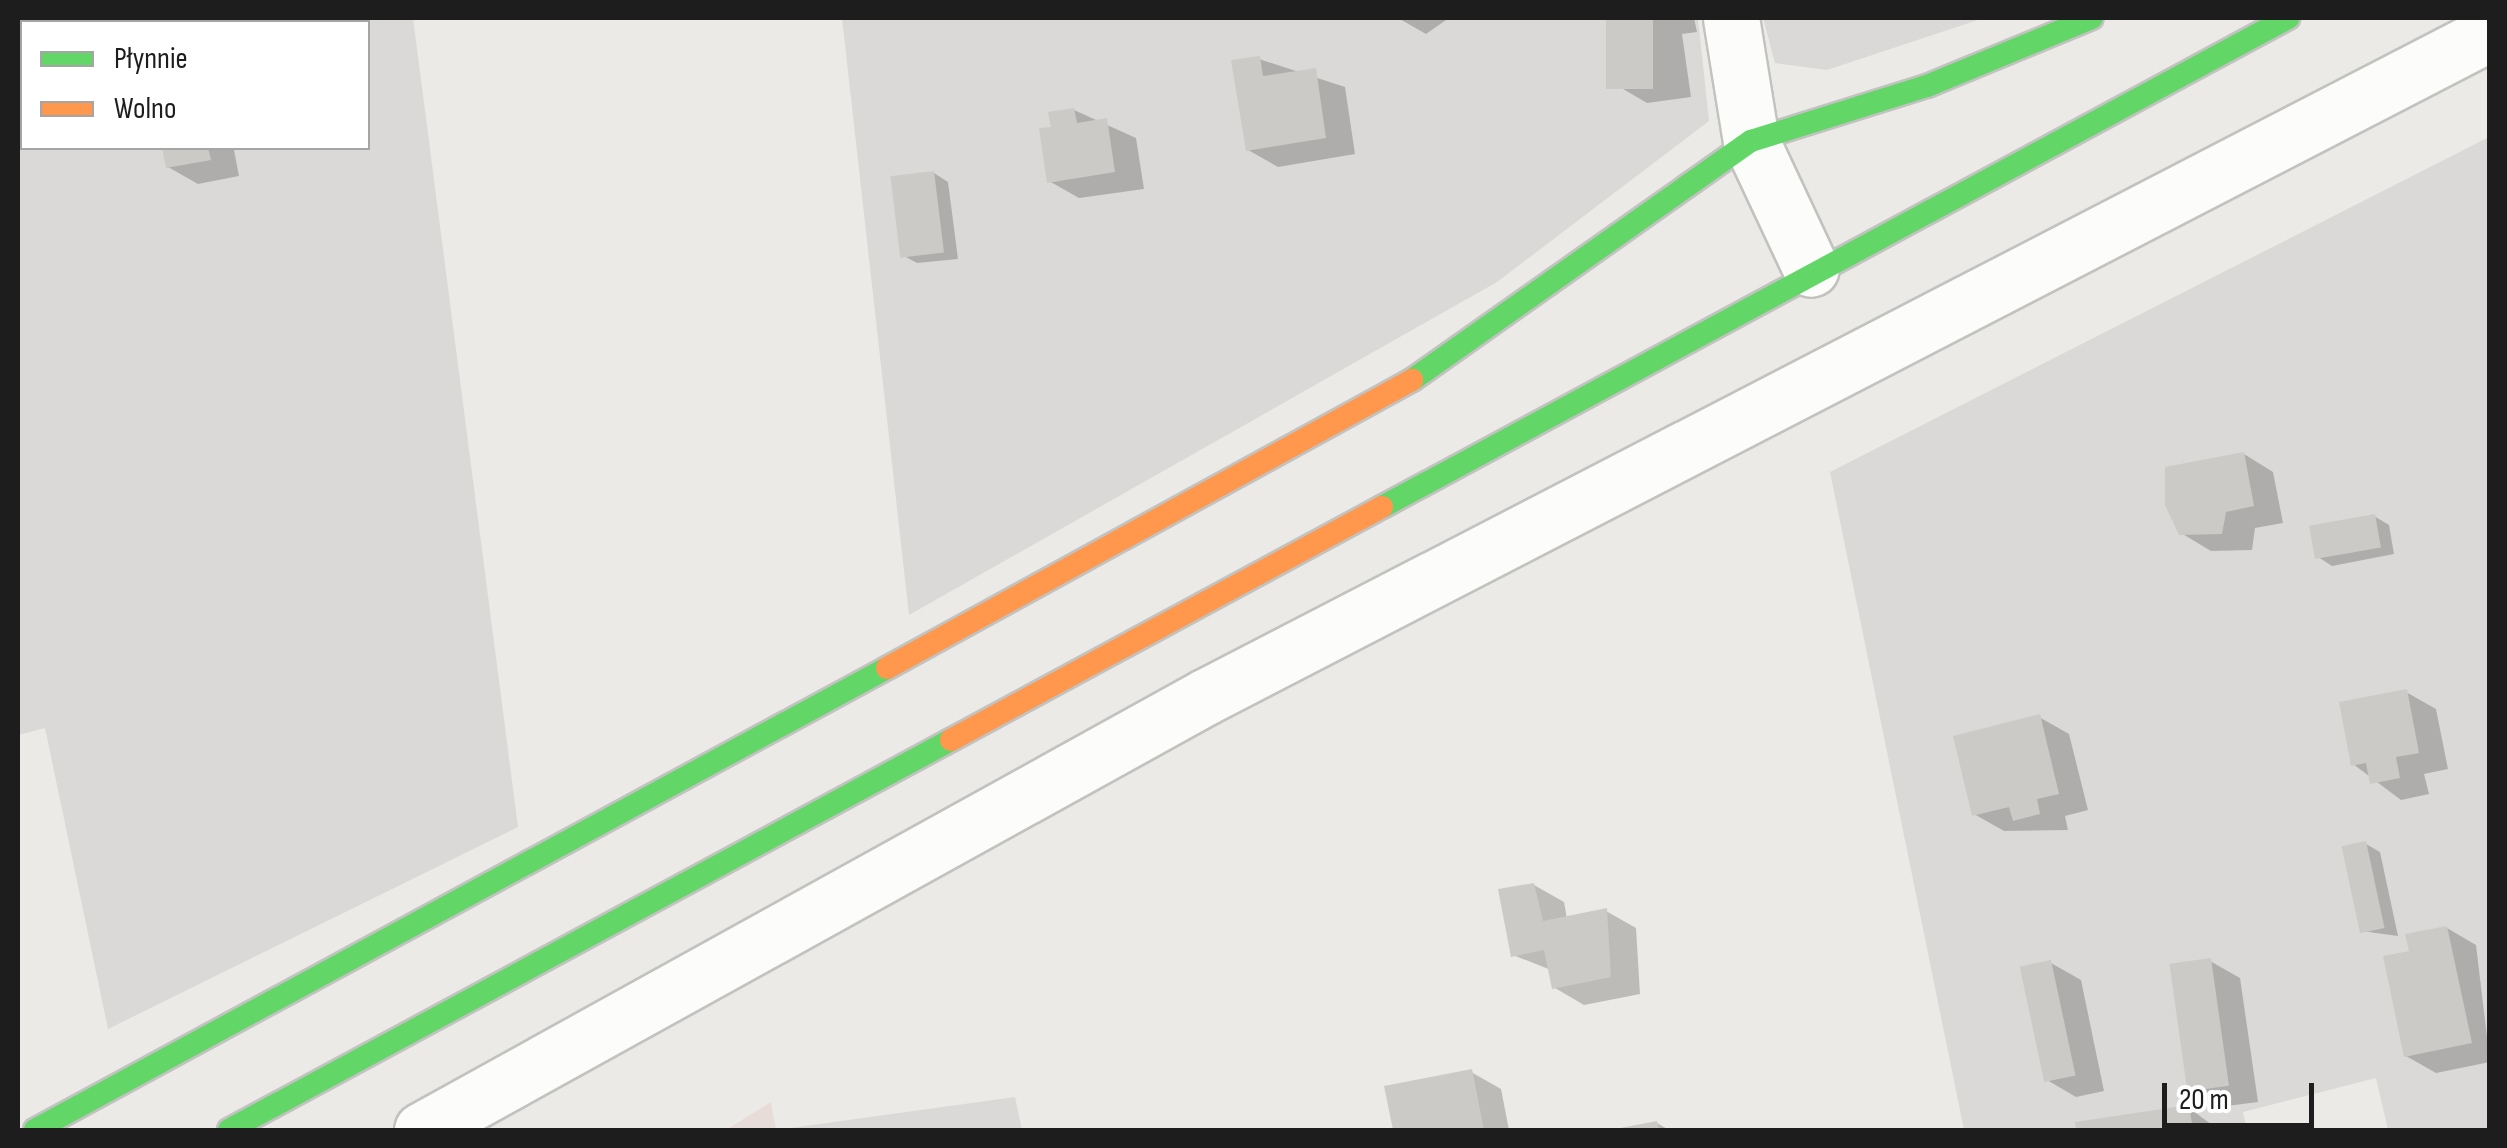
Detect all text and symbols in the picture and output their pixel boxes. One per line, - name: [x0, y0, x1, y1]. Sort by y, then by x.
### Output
- legend: [20, 20, 370, 150]
- text: Płynnie: [114, 41, 188, 77]
- text: Wolno: [114, 91, 176, 127]
- scale bar: [2167, 1063, 2320, 1125]
- text: 20 m: [2179, 1082, 2229, 1118]

